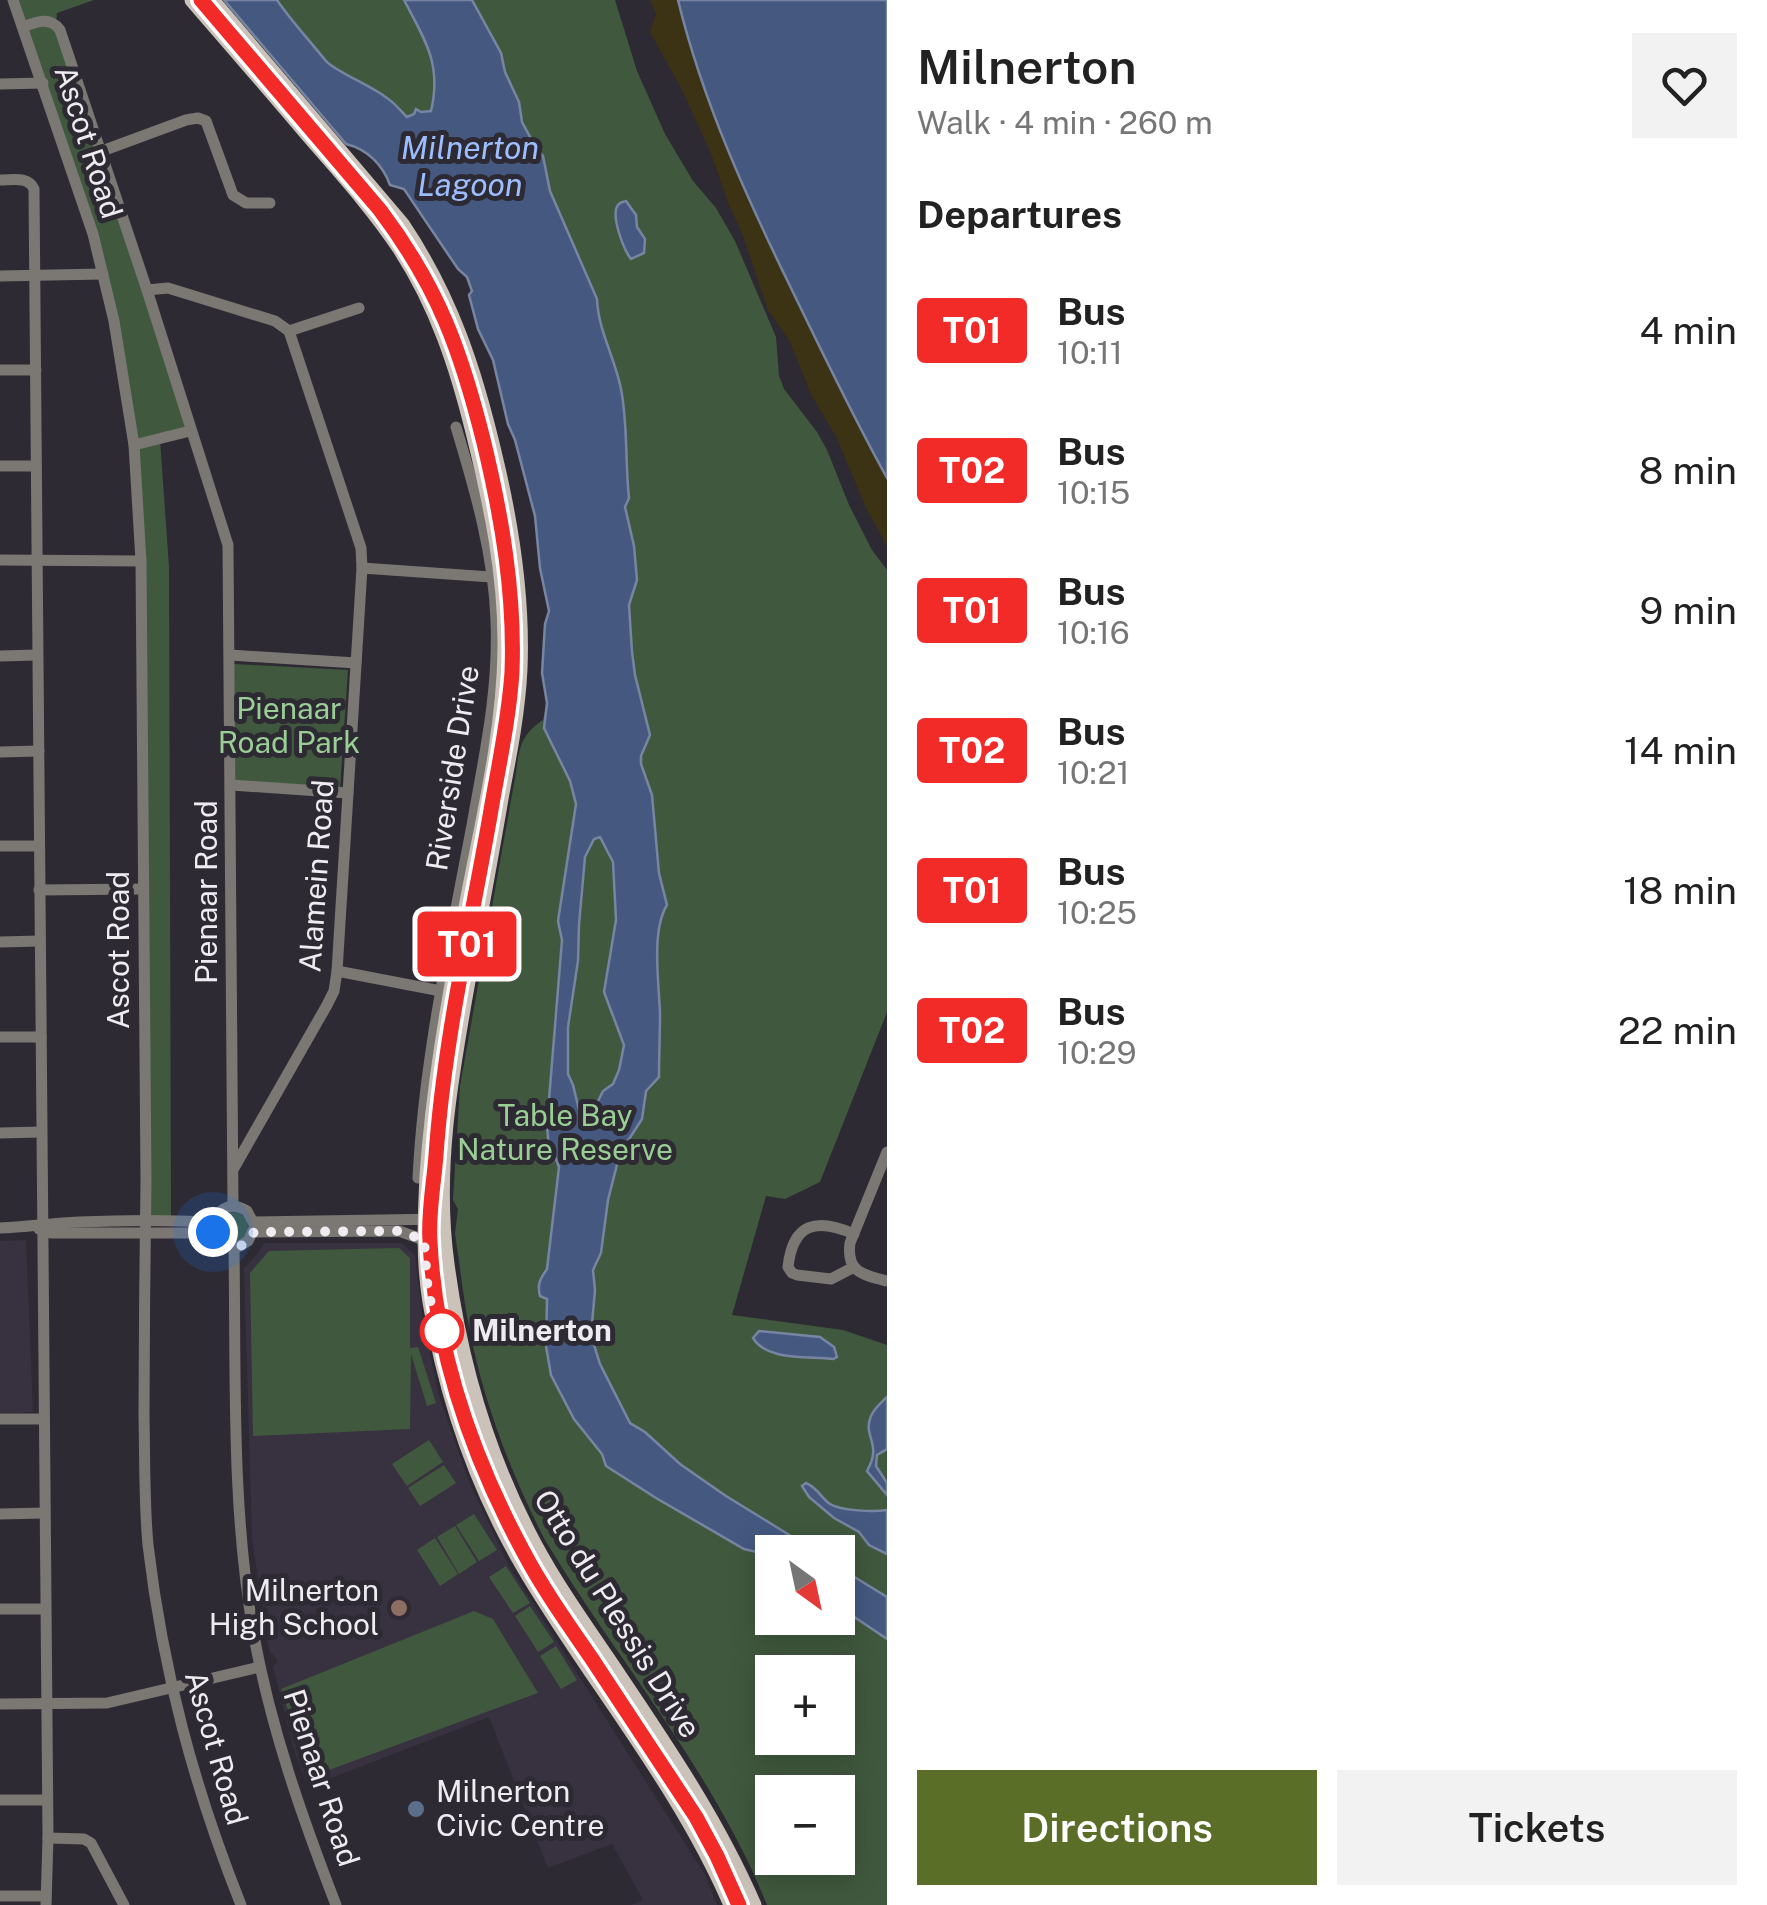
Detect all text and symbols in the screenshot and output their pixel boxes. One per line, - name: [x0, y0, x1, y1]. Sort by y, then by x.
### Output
- button: heart: [1632, 33, 1737, 138]
- text: Milnerton: [917, 38, 1137, 95]
- street label: Ascot Road: [47, 61, 131, 223]
- text: Walk · 4 min · 260 m: [917, 104, 1213, 141]
- water label: Milnerton Lagoon: [401, 129, 539, 203]
- text: Departures: [917, 192, 1122, 237]
- text: Bus: [1057, 289, 1126, 334]
- text: 4 min: [1639, 308, 1737, 353]
- text: T01: [942, 310, 1002, 351]
- text: 10:11: [1057, 334, 1123, 371]
- text: Bus: [1057, 429, 1126, 474]
- text: 8 min: [1639, 448, 1737, 493]
- text: T02: [939, 450, 1005, 491]
- text: 10:15: [1057, 474, 1130, 511]
- text: Bus: [1057, 569, 1126, 614]
- text: 9 min: [1640, 588, 1737, 633]
- text: T01: [942, 590, 1002, 631]
- text: 10:16: [1057, 614, 1130, 651]
- street label: Riverside Drive: [418, 663, 486, 873]
- park label: Pienaar Road Park: [218, 690, 360, 760]
- text: Bus: [1057, 709, 1126, 754]
- text: 14 min: [1624, 728, 1737, 773]
- text: T02: [939, 730, 1005, 771]
- text: 10:21: [1057, 754, 1130, 791]
- street label: Alamein Road: [291, 778, 341, 973]
- street label: Pienaar Road: [188, 800, 224, 984]
- text: Bus: [1057, 849, 1126, 894]
- text: 18 min: [1623, 868, 1737, 913]
- text: T01: [942, 870, 1002, 911]
- street label: Ascot Road: [100, 871, 136, 1029]
- text: 10:25: [1057, 894, 1137, 931]
- line badge: T01: [410, 912, 524, 976]
- text: T01: [437, 924, 497, 965]
- text: Bus: [1057, 989, 1126, 1034]
- text: 22 min: [1618, 1008, 1737, 1053]
- text: T02: [939, 1010, 1005, 1051]
- text: 10:29: [1057, 1034, 1137, 1071]
- park label: Table Bay Nature Reserve: [457, 1097, 673, 1167]
- your location: [188, 1207, 238, 1257]
- marker: Milnerton: [421, 1310, 463, 1352]
- place label: Milnerton: [472, 1312, 612, 1348]
- street label: Otto du Plessis Drive: [527, 1483, 709, 1744]
- north arrow: [755, 1535, 855, 1635]
- map controls: [755, 1535, 855, 1875]
- place label: Milnerton High School: [209, 1572, 379, 1642]
- marker: Milnerton High School: [388, 1597, 410, 1619]
- button: +: [755, 1655, 855, 1755]
- street label: Ascot Road: [178, 1667, 256, 1829]
- street label: Pienaar Road: [276, 1685, 367, 1871]
- button: Directions: [917, 1770, 1317, 1885]
- button: Tickets: [1337, 1770, 1737, 1885]
- place label: Milnerton Civic Centre: [436, 1773, 604, 1843]
- button: −: [755, 1775, 855, 1875]
- marker: Milnerton Civic Centre: [405, 1798, 427, 1820]

